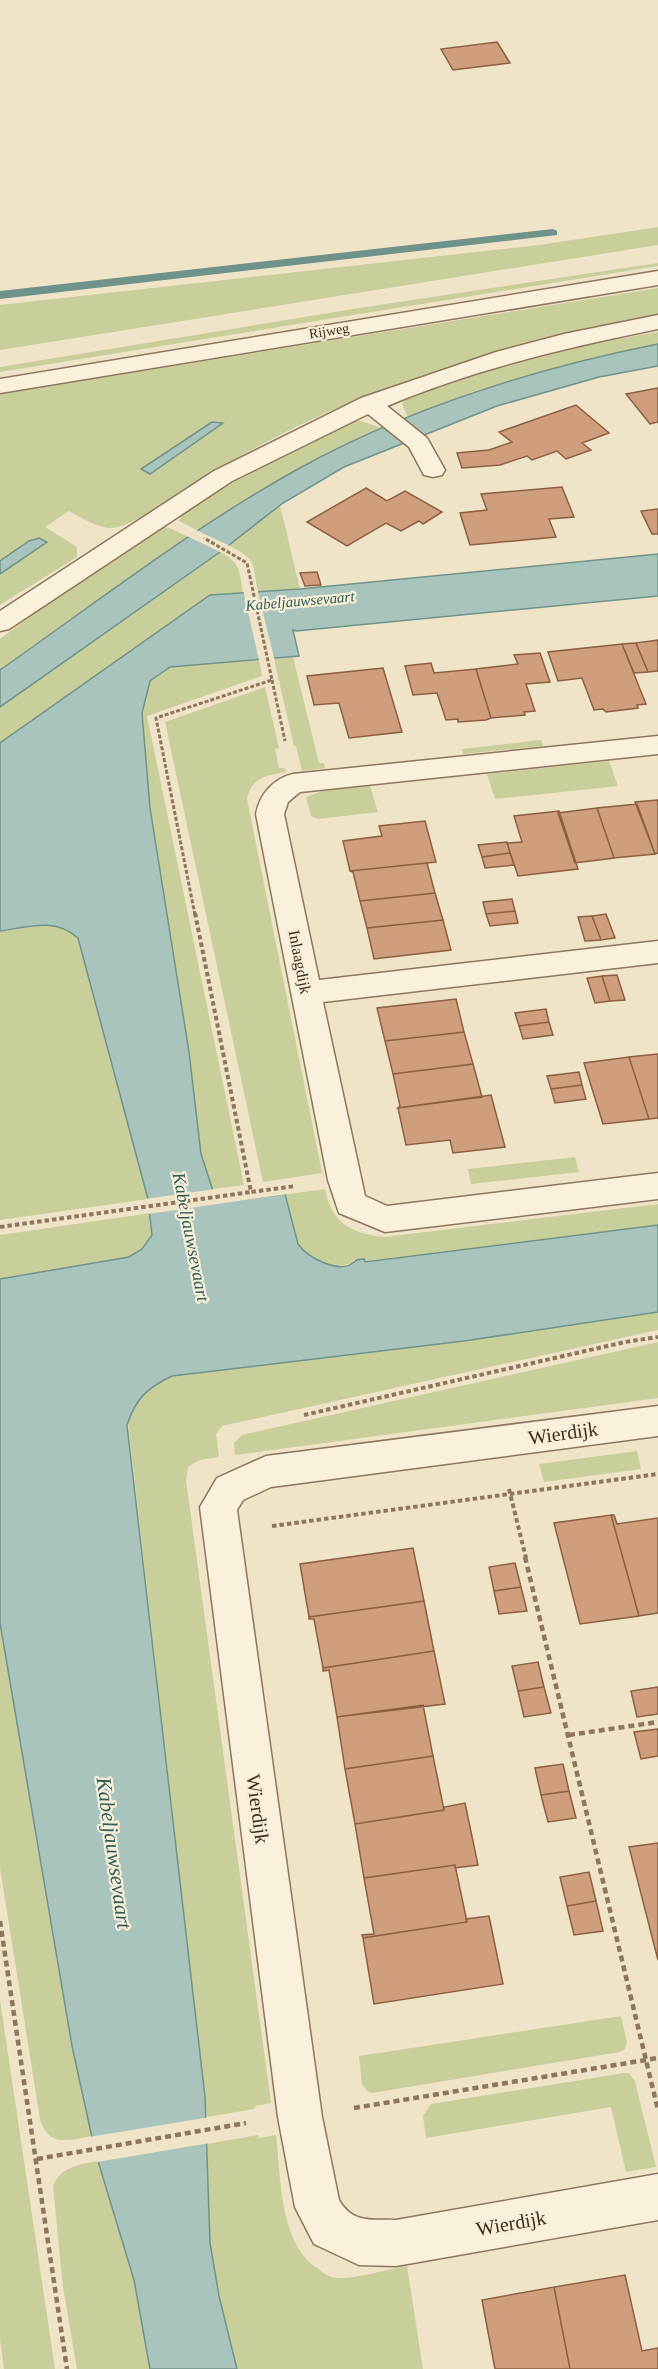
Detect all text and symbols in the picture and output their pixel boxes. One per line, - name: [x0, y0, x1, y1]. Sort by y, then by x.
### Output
- street label: Rijweg: [308, 320, 350, 342]
- water label: Kabeljauwsevaart: [244, 588, 356, 614]
- street label: Inlaagdijk: [284, 929, 315, 996]
- water label: Kabeljauwsevaart: [168, 1170, 214, 1304]
- street label: Wierdijk: [527, 1417, 599, 1450]
- street label: Wierdijk: [241, 1773, 274, 1845]
- water label: Kabeljauwsevaart: [91, 1775, 137, 1931]
- street label: Wierdijk: [474, 2206, 548, 2241]

